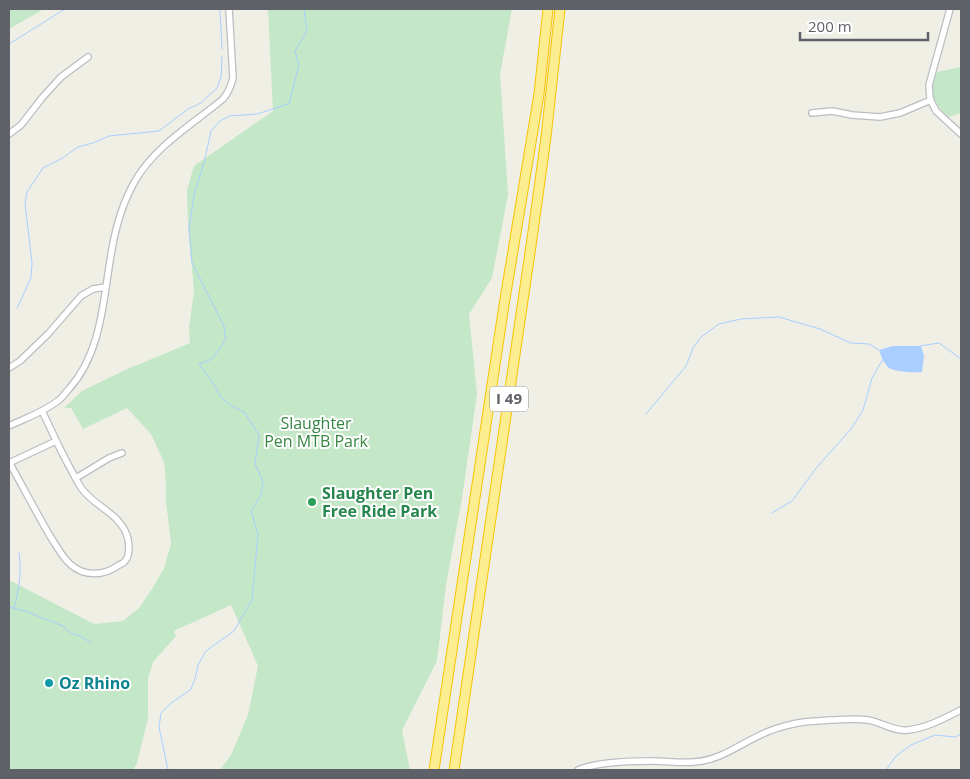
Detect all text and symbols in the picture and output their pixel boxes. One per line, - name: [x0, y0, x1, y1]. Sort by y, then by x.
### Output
- scale bar: [800, 10, 928, 42]
- text: 200 m: [808, 16, 852, 36]
- road number: I 49: [490, 386, 528, 412]
- park label: Slaughter Pen MTB Park: [264, 412, 368, 452]
- place label: Slaughter Pen Free Ride Park: [322, 482, 437, 522]
- marker: Slaughter Pen Free Ride Park: [306, 496, 318, 508]
- place label: Oz Rhino: [59, 672, 130, 694]
- marker: Oz Rhino: [43, 677, 55, 689]

